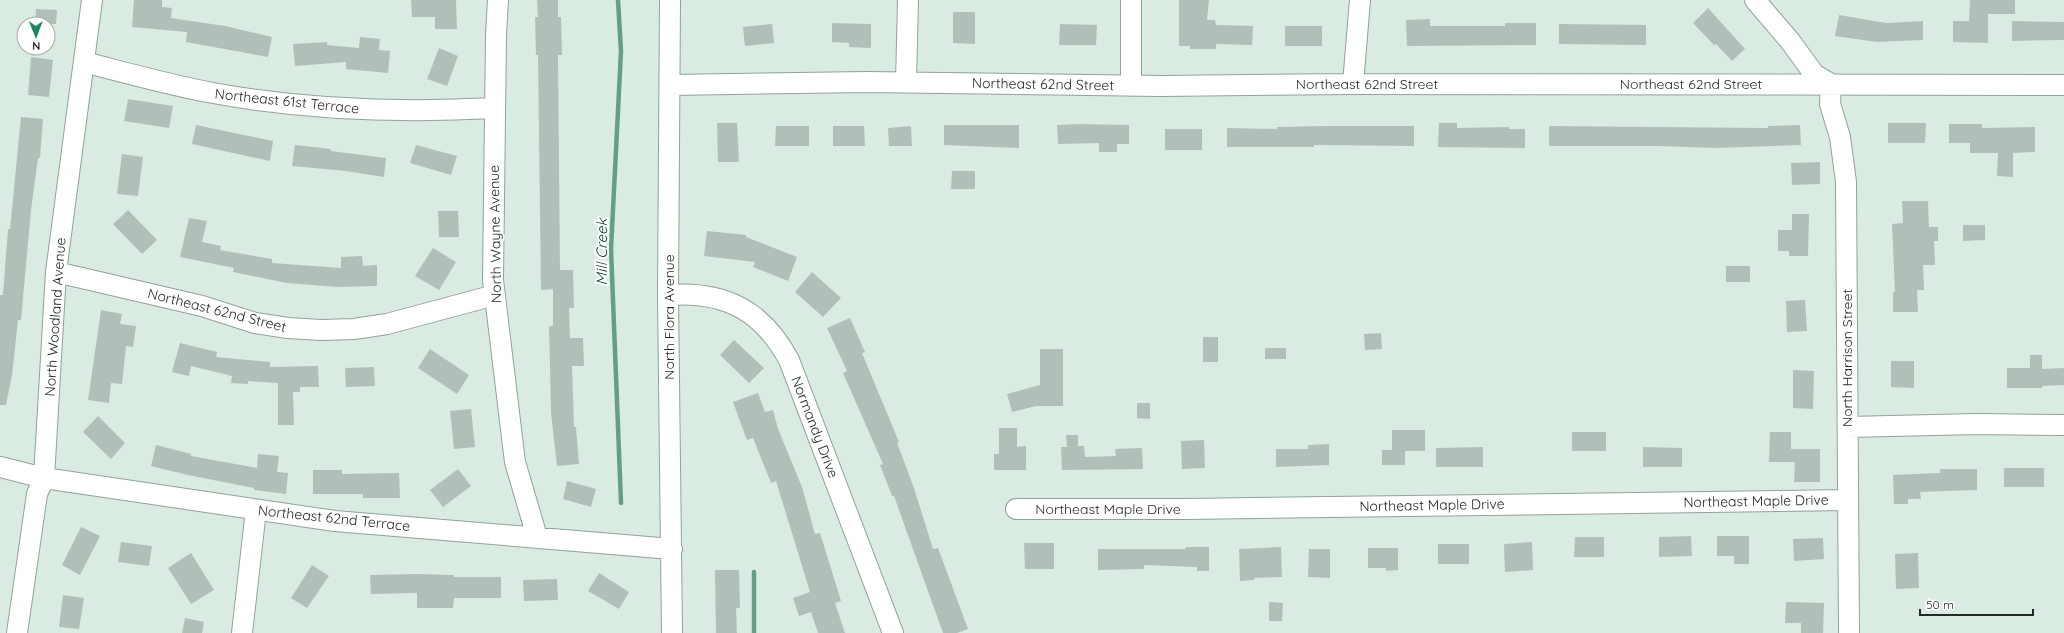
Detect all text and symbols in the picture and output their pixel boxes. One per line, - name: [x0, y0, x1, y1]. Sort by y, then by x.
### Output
- north arrow: [16, 16, 56, 56]
- text: N: [32, 39, 40, 53]
- street label: Northeast 62nd Street: [972, 74, 1115, 94]
- street label: Northeast 62nd Street: [1296, 75, 1438, 93]
- street label: Northeast 62nd Street: [1620, 75, 1762, 93]
- street label: Northeast 61st Terrace: [214, 84, 360, 118]
- street label: North Wayne Avenue: [485, 165, 505, 303]
- water label: Mill Creek: [592, 217, 611, 285]
- street label: North Woodland Avenue: [40, 237, 70, 397]
- street label: North Flora Avenue: [660, 254, 678, 380]
- street label: Northeast 62nd Street: [146, 284, 288, 336]
- street label: North Harrison Street: [1838, 289, 1856, 427]
- street label: Normandy Drive: [787, 374, 843, 480]
- street label: Northeast Maple Drive: [1683, 491, 1829, 511]
- street label: Northeast Maple Drive: [1359, 495, 1505, 515]
- street label: Northeast Maple Drive: [1035, 500, 1181, 518]
- street label: Northeast 62nd Terrace: [257, 501, 411, 535]
- scale bar: [1920, 591, 2033, 617]
- text: 50 m: [1926, 597, 1954, 612]

